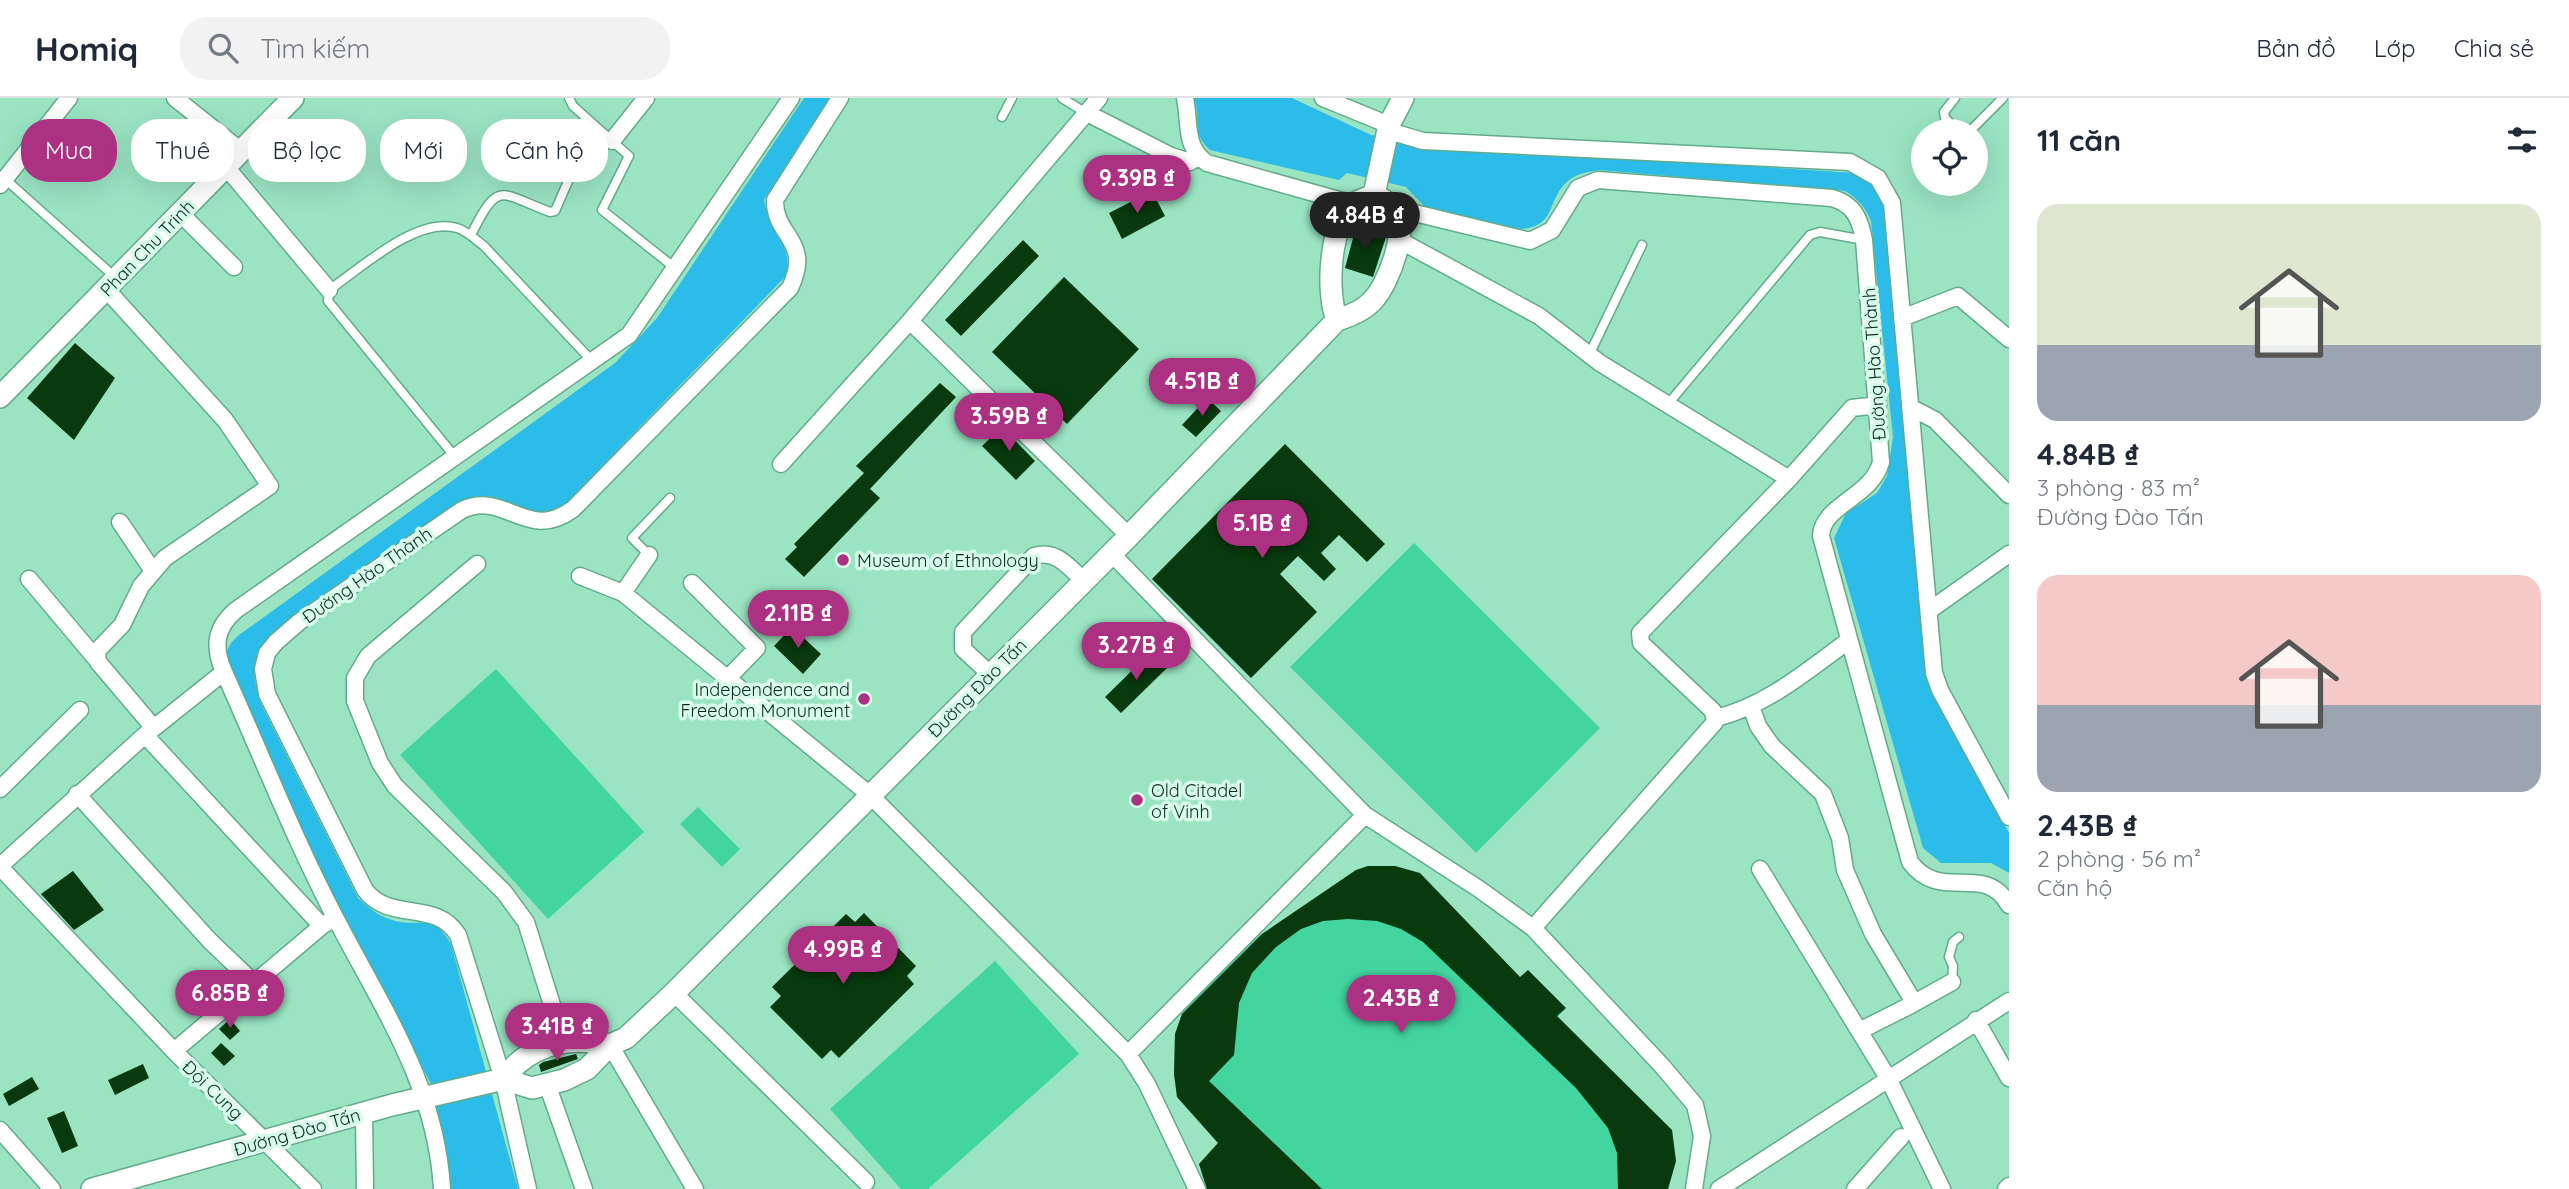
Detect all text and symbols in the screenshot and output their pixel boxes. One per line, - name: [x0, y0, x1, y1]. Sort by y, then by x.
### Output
- search box: [180, 17, 670, 80]
- text: Homiq: [35, 28, 138, 69]
- icon: search: [204, 29, 242, 67]
- text: Tìm kiếm: [260, 32, 370, 65]
- text: Bản đồ: [2256, 33, 2336, 63]
- text: Lớp: [2374, 33, 2416, 63]
- text: Chia sẻ: [2454, 33, 2534, 63]
- chip: Mua: [21, 119, 117, 182]
- chip: Thuê: [131, 119, 234, 182]
- chip: Bộ lọc: [248, 119, 366, 182]
- chip: Mới: [380, 119, 467, 182]
- chip: Căn hộ: [481, 119, 608, 182]
- map controls: [1911, 119, 1988, 196]
- button: locate: [1911, 119, 1988, 196]
- text: 11 căn: [2037, 121, 2121, 159]
- icon: filters: [2503, 121, 2541, 159]
- pin: 9.39B ₫: [1072, 156, 1202, 215]
- text: 9.39B ₫: [1099, 163, 1175, 192]
- pin: 4.84B ₫: [1300, 192, 1430, 252]
- street label: Phan Chu Trinh: [95, 195, 199, 301]
- text: 4.84B ₫: [1326, 200, 1404, 229]
- icon: home: [2226, 250, 2352, 376]
- street label: Đường Hào Thành: [1857, 287, 1891, 441]
- pin: 4.51B ₫: [1137, 358, 1267, 418]
- text: 4.51B ₫: [1165, 366, 1239, 395]
- pin: 3.59B ₫: [944, 394, 1074, 453]
- text: 3.59B ₫: [970, 401, 1048, 430]
- text: 4.84B ₫: [2037, 435, 2139, 473]
- text: 3 phòng · 83 m²: [2037, 473, 2200, 502]
- pin: 5.1B ₫: [1205, 500, 1319, 560]
- text: Đường Đào Tấn: [2037, 502, 2204, 531]
- text: 5.1B ₫: [1233, 508, 1291, 537]
- street label: Đường Hào Thành: [298, 522, 436, 628]
- place label: Museum of Ethnology: [857, 549, 1039, 572]
- marker: Museum of Ethnology: [835, 552, 851, 568]
- pin: 2.11B ₫: [733, 590, 863, 650]
- text: 2.11B ₫: [764, 598, 832, 627]
- icon: home: [2226, 621, 2352, 747]
- pin: 3.27B ₫: [1071, 622, 1201, 682]
- text: 3.27B ₫: [1098, 630, 1174, 659]
- street label: Đường Đào Tấn: [923, 634, 1031, 742]
- place label: Independence and Freedom Monument: [680, 678, 850, 722]
- marker: Independence and Freedom Monument: [856, 691, 872, 707]
- place label: Old Citadel of Vinh: [1151, 779, 1242, 823]
- marker: Old Citadel of Vinh: [1129, 792, 1145, 808]
- text: 2.43B ₫: [2037, 806, 2138, 844]
- text: 2 phòng · 56 m²: [2037, 844, 2201, 873]
- text: Căn hộ: [2037, 873, 2113, 902]
- pin: 4.99B ₫: [778, 926, 908, 986]
- text: 4.99B ₫: [804, 934, 882, 963]
- pin: 6.85B ₫: [165, 970, 295, 1030]
- pin: 2.43B ₫: [1336, 976, 1466, 1035]
- text: 6.85B ₫: [191, 978, 269, 1007]
- text: 2.43B ₫: [1362, 983, 1440, 1012]
- pin: 3.41B ₫: [492, 1004, 622, 1063]
- text: 3.41B ₫: [521, 1011, 593, 1040]
- street label: Đội Cung: [178, 1055, 248, 1125]
- street label: Đường Đào Tấn: [231, 1103, 363, 1161]

